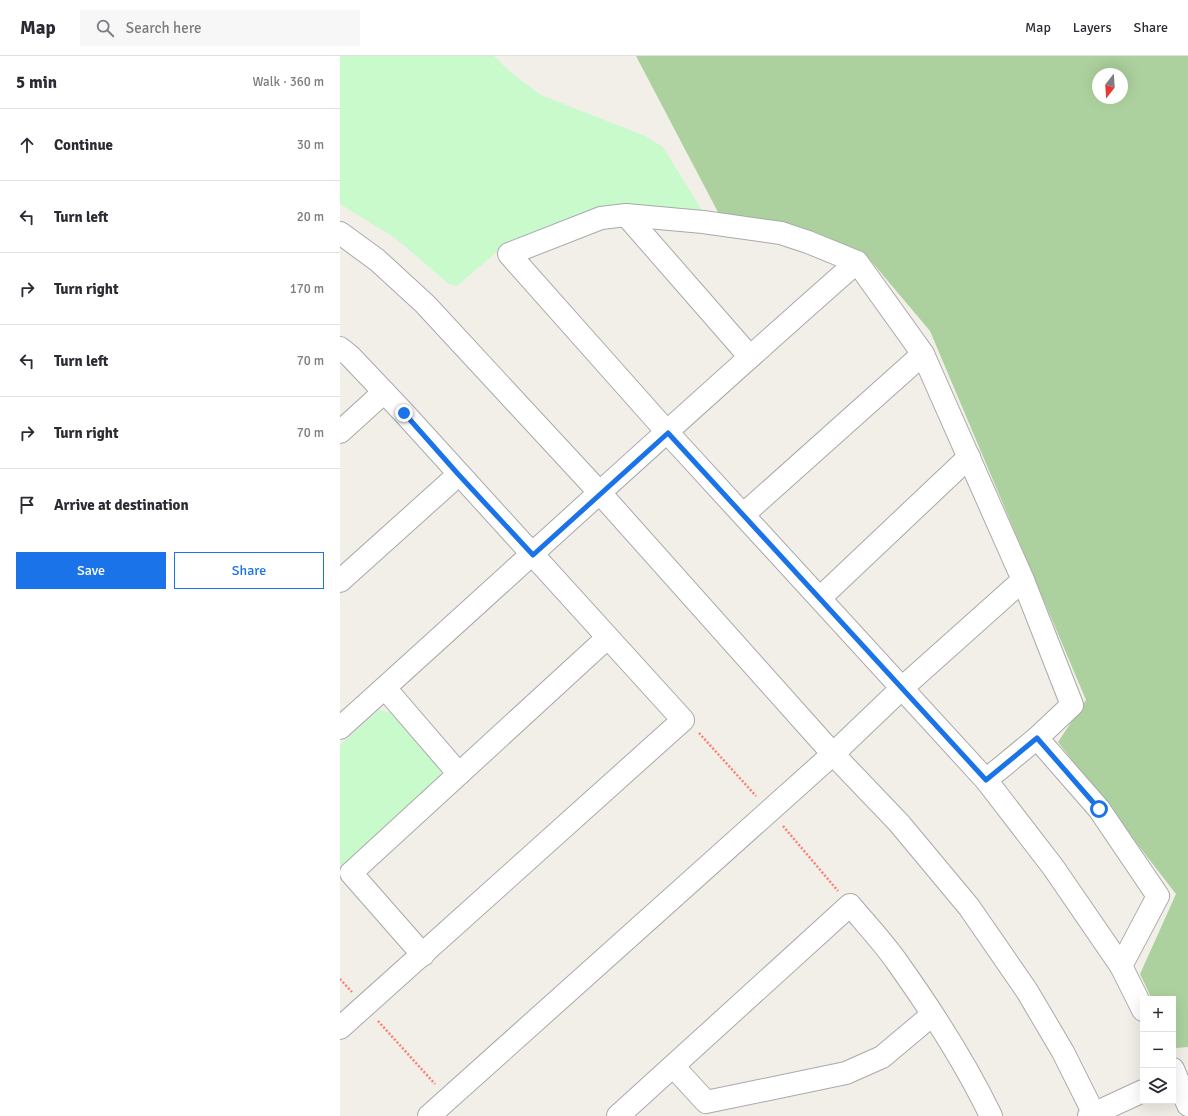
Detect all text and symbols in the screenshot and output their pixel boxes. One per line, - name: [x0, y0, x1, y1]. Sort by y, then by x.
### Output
- search box: [80, 10, 360, 46]
- text: Map: [20, 16, 56, 40]
- icon: search: [94, 17, 116, 39]
- text: Search here: [126, 19, 201, 37]
- text: Map: [1025, 19, 1051, 36]
- text: Layers: [1073, 19, 1112, 36]
- text: Share: [1134, 19, 1168, 36]
- north arrow: [1092, 68, 1128, 104]
- text: 5 min: [16, 72, 57, 93]
- text: Walk · 360 m: [253, 74, 324, 90]
- icon: ahead: [16, 134, 38, 156]
- text: Continue: [54, 136, 113, 154]
- text: 30 m: [297, 137, 324, 153]
- icon: left: [16, 206, 38, 228]
- text: Turn left: [54, 208, 108, 226]
- text: 20 m: [297, 209, 324, 225]
- icon: right: [16, 278, 38, 300]
- text: Turn right: [54, 280, 119, 298]
- text: 170 m: [290, 281, 324, 297]
- icon: left: [16, 350, 38, 372]
- text: Turn left: [54, 352, 108, 370]
- text: 70 m: [297, 353, 324, 369]
- route end: [395, 404, 413, 422]
- icon: right: [16, 422, 38, 444]
- text: Turn right: [54, 424, 119, 442]
- text: 70 m: [297, 425, 324, 441]
- icon: arrive: [16, 494, 38, 516]
- text: Arrive at destination: [54, 496, 189, 514]
- button: Save: [16, 552, 166, 589]
- button: Share: [174, 552, 324, 589]
- route start: [1090, 800, 1108, 818]
- map controls: [1140, 996, 1176, 1104]
- button: +: [1140, 996, 1176, 1032]
- button: −: [1140, 1032, 1176, 1068]
- button: layers: [1140, 1068, 1176, 1104]

